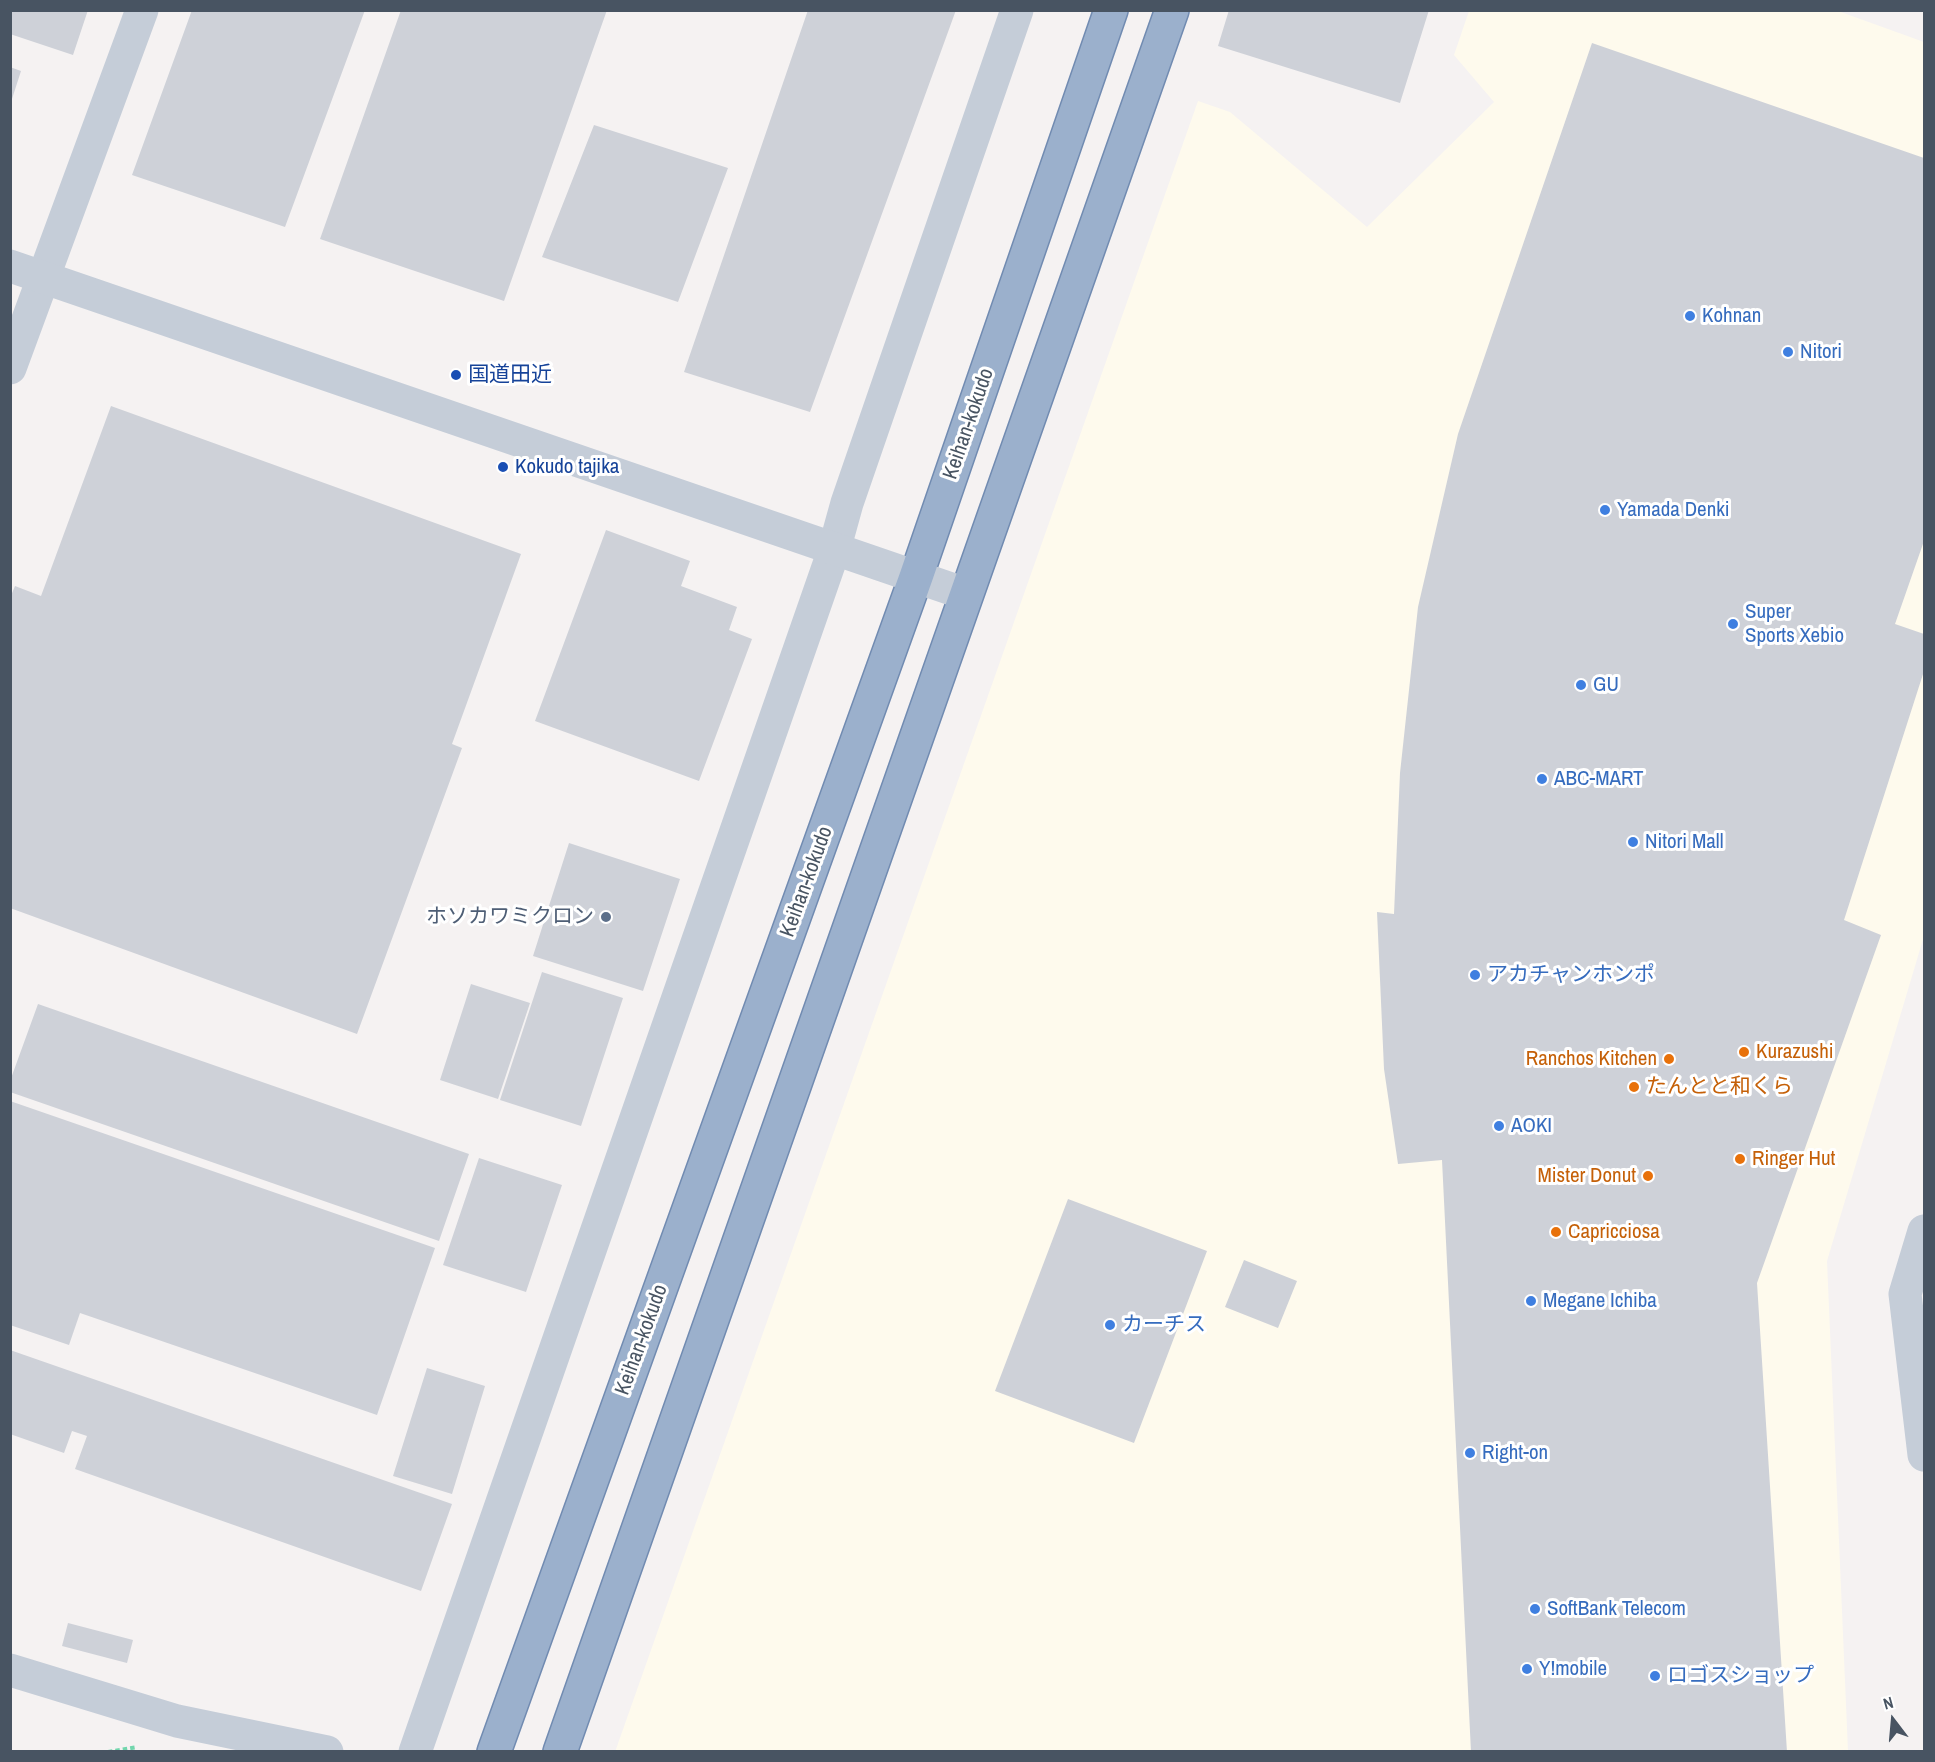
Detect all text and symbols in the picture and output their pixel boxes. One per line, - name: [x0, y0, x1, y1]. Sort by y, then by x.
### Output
- place label: Kohnan: [1702, 303, 1761, 329]
- marker: Kohnan: [1683, 309, 1697, 323]
- place label: Nitori: [1800, 339, 1842, 365]
- marker: Nitori: [1781, 345, 1795, 359]
- place label: 国道田近: [468, 362, 552, 388]
- street label: Keihan-kokudo: [938, 365, 1000, 483]
- marker: 国道田近: [449, 368, 463, 382]
- place label: Kokudo tajika: [515, 454, 619, 480]
- marker: Kokudo tajika: [496, 460, 510, 474]
- place label: Yamada Denki: [1617, 497, 1730, 523]
- marker: Yamada Denki: [1598, 503, 1612, 517]
- place label: Super Sports Xebio: [1745, 599, 1844, 649]
- marker: Super Sports Xebio: [1726, 617, 1740, 631]
- place label: GU: [1593, 672, 1619, 698]
- marker: GU: [1574, 678, 1588, 692]
- place label: ABC-MART: [1554, 766, 1644, 792]
- marker: ABC-MART: [1535, 772, 1549, 786]
- street label: Keihan-kokudo: [775, 823, 839, 941]
- place label: Nitori Mall: [1645, 829, 1723, 855]
- marker: Nitori Mall: [1626, 835, 1640, 849]
- place label: ホソカワミクロン: [426, 904, 594, 930]
- marker: ホソカワミクロン: [599, 910, 613, 924]
- place label: アカチャンホンポ: [1487, 962, 1655, 988]
- marker: アカチャンホンポ: [1468, 968, 1482, 982]
- place label: Kurazushi: [1756, 1039, 1834, 1065]
- marker: Kurazushi: [1737, 1045, 1751, 1059]
- place label: Ranchos Kitchen: [1526, 1046, 1657, 1072]
- marker: Ranchos Kitchen: [1662, 1052, 1676, 1066]
- place label: たんとと和くら: [1646, 1074, 1793, 1100]
- marker: たんとと和くら: [1627, 1080, 1641, 1094]
- place label: AOKI: [1511, 1113, 1552, 1139]
- marker: AOKI: [1492, 1119, 1506, 1133]
- place label: Ringer Hut: [1752, 1146, 1835, 1172]
- marker: Ringer Hut: [1733, 1152, 1747, 1166]
- place label: Mister Donut: [1537, 1163, 1636, 1189]
- marker: Mister Donut: [1641, 1169, 1655, 1183]
- place label: Capricciosa: [1568, 1219, 1660, 1245]
- marker: Capricciosa: [1549, 1225, 1563, 1239]
- street label: Keihan-kokudo: [610, 1281, 674, 1399]
- place label: Megane Ichiba: [1543, 1288, 1657, 1314]
- marker: Megane Ichiba: [1524, 1294, 1538, 1308]
- place label: カーチス: [1122, 1312, 1206, 1338]
- marker: カーチス: [1103, 1318, 1117, 1332]
- place label: Right-on: [1482, 1440, 1548, 1466]
- marker: Right-on: [1463, 1446, 1477, 1460]
- place label: SoftBank Telecom: [1547, 1596, 1686, 1622]
- marker: SoftBank Telecom: [1528, 1602, 1542, 1616]
- place label: Y!mobile: [1539, 1656, 1607, 1682]
- marker: Y!mobile: [1520, 1662, 1534, 1676]
- place label: ロゴスショップ: [1667, 1663, 1814, 1689]
- marker: ロゴスショップ: [1648, 1669, 1662, 1683]
- north arrow: [1863, 1690, 1923, 1750]
- text: N: [1880, 1691, 1896, 1715]

